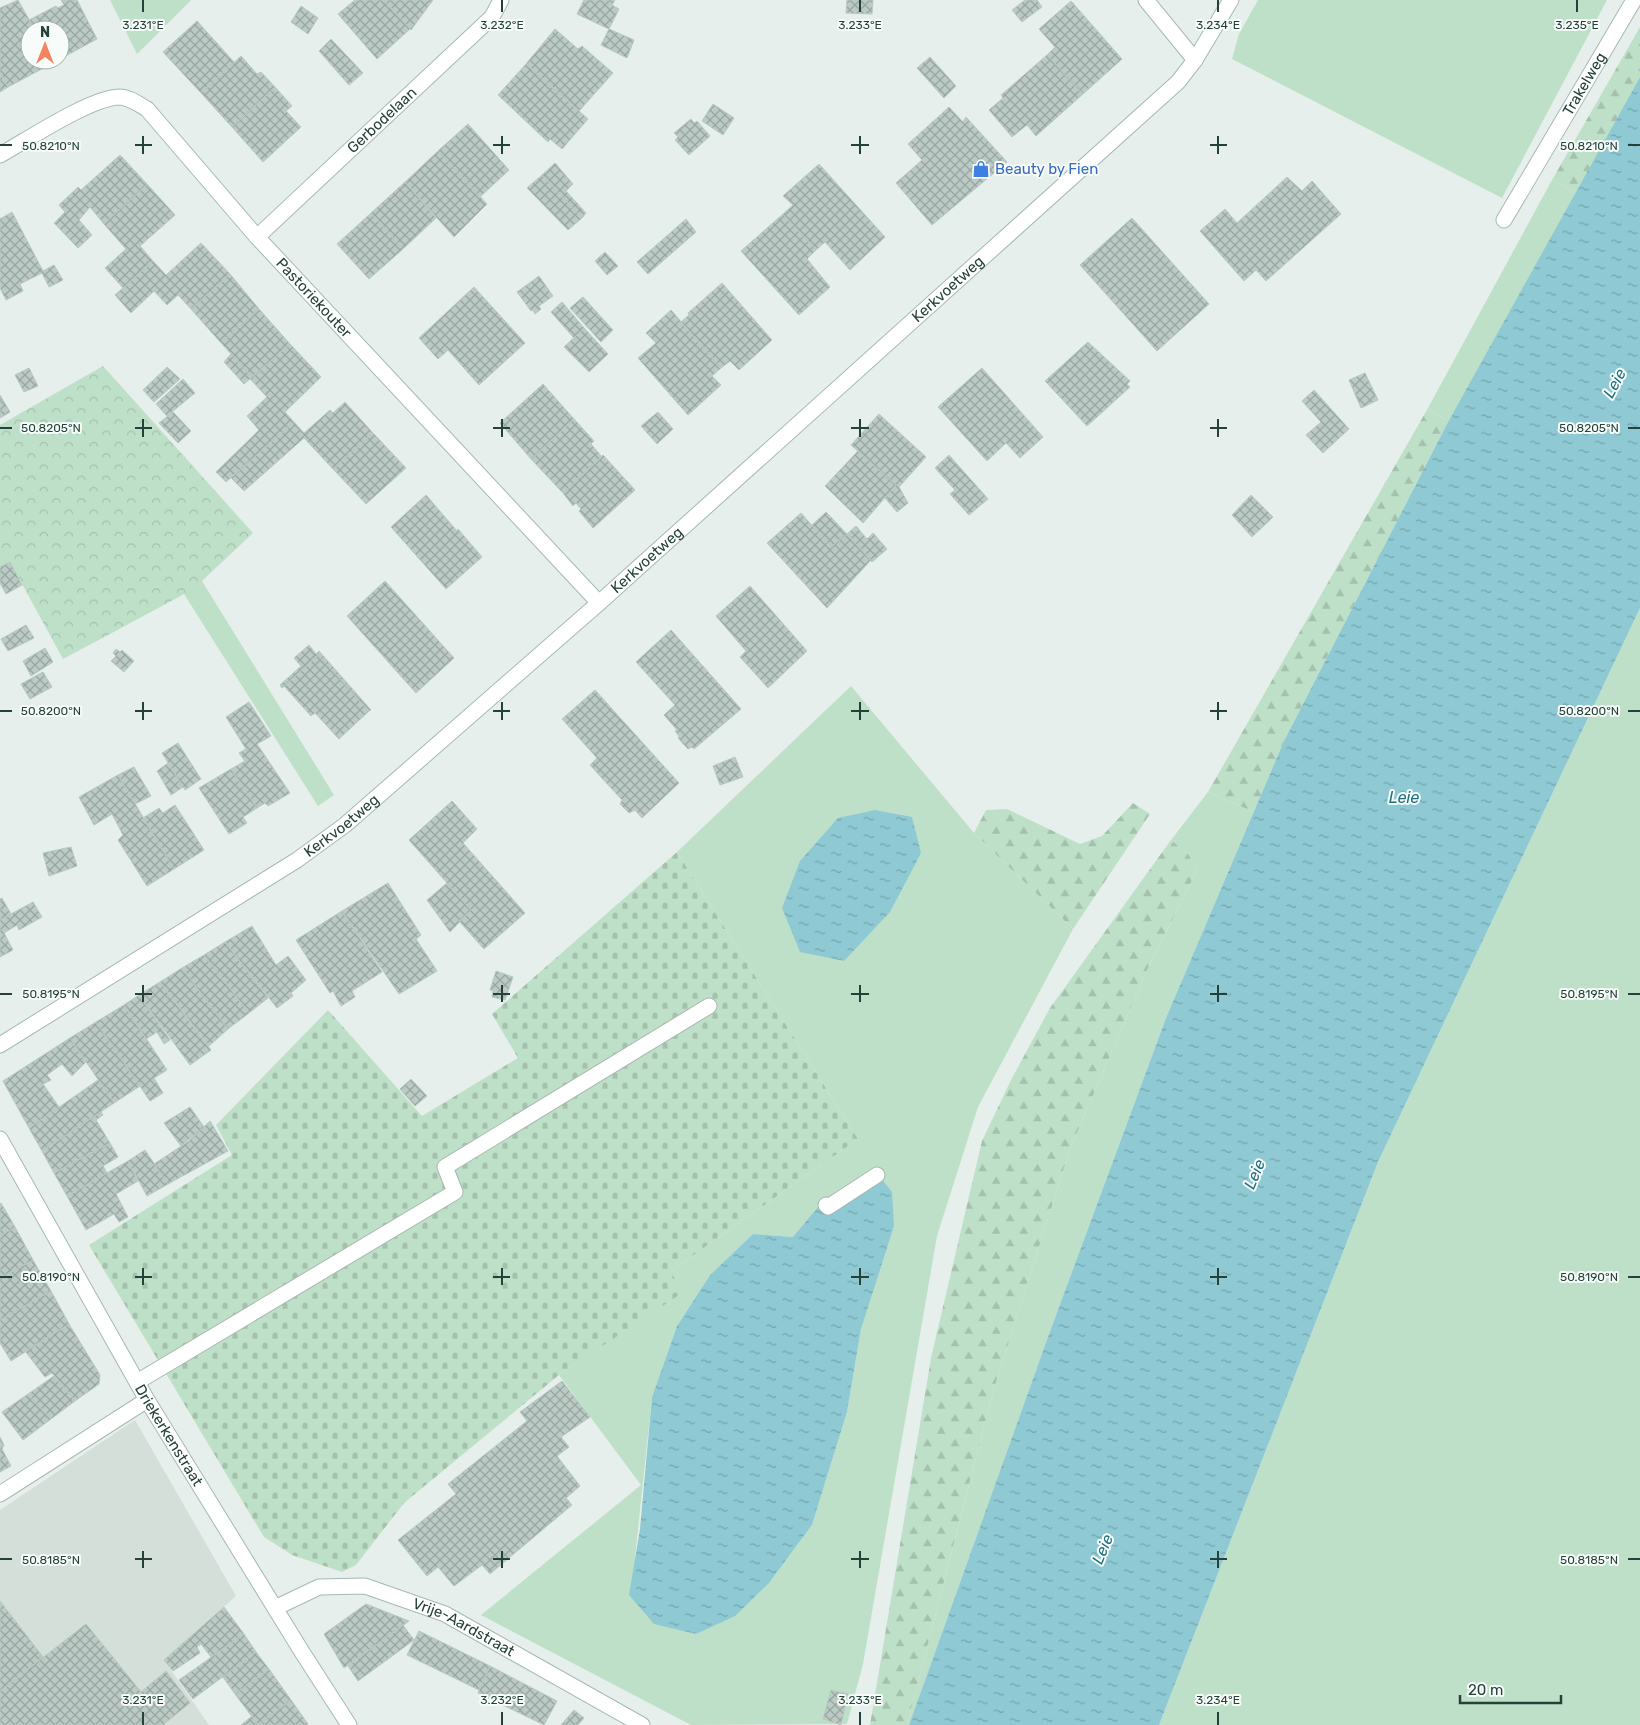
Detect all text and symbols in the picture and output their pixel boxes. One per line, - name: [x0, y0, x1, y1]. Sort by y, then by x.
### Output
- text: 3.231°E: [122, 18, 164, 32]
- text: 3.232°E: [480, 18, 524, 32]
- text: 3.233°E: [838, 18, 882, 32]
- text: 3.234°E: [1196, 18, 1240, 32]
- text: 3.235°E: [1555, 18, 1599, 32]
- north arrow: [20, 20, 70, 70]
- text: N: [40, 24, 50, 41]
- street label: Trakelweg: [1559, 49, 1610, 119]
- street label: Gerbodelaan: [343, 83, 420, 157]
- text: 50.8210°N: [22, 139, 80, 153]
- text: 50.8210°N: [1560, 139, 1618, 153]
- shop icon: Beauty by Fien: [971, 159, 991, 179]
- place label: Beauty by Fien: [995, 160, 1098, 178]
- street label: Kerkvoetweg: [908, 252, 988, 326]
- street label: Pastoriekouter: [272, 254, 356, 342]
- water label: Leie: [1599, 365, 1630, 401]
- text: 50.8205°N: [21, 421, 81, 435]
- text: 50.8205°N: [1559, 421, 1619, 435]
- street label: Kerkvoetweg: [607, 523, 687, 597]
- text: 50.8200°N: [21, 704, 81, 718]
- text: 50.8200°N: [1559, 704, 1619, 718]
- water label: Leie: [1389, 788, 1419, 807]
- street label: Kerkvoetweg: [300, 791, 383, 861]
- text: 50.8195°N: [22, 987, 80, 1001]
- text: 50.8195°N: [1560, 987, 1618, 1001]
- water label: Leie: [1240, 1156, 1269, 1192]
- text: 50.8190°N: [22, 1270, 80, 1284]
- text: 50.8190°N: [1560, 1270, 1618, 1284]
- street label: Driekerkenstraat: [131, 1381, 207, 1489]
- water label: Leie: [1088, 1531, 1117, 1567]
- text: 50.8185°N: [22, 1553, 80, 1567]
- text: 50.8185°N: [1560, 1553, 1618, 1567]
- street label: Vrije-Aardstraat: [410, 1594, 518, 1660]
- scale bar: [1460, 1672, 1561, 1704]
- text: 20 m: [1468, 1681, 1503, 1699]
- text: 3.231°E: [122, 1693, 164, 1707]
- text: 3.232°E: [480, 1693, 524, 1707]
- text: 3.233°E: [838, 1693, 882, 1707]
- text: 3.234°E: [1196, 1693, 1240, 1707]

